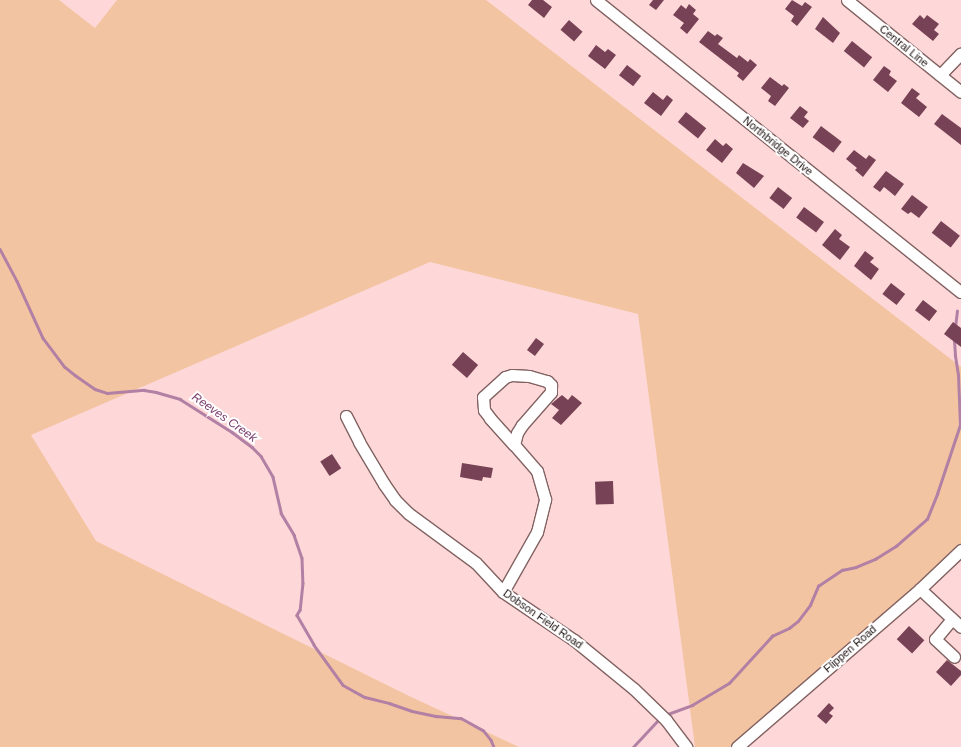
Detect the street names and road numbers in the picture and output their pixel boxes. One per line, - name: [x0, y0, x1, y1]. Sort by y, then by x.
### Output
- street label: Central Line: [877, 22, 931, 70]
- street label: Northbridge Drive: [740, 114, 816, 178]
- street label: Dobson Field Road: [501, 587, 585, 651]
- street label: Flippen Road: [821, 623, 879, 675]

